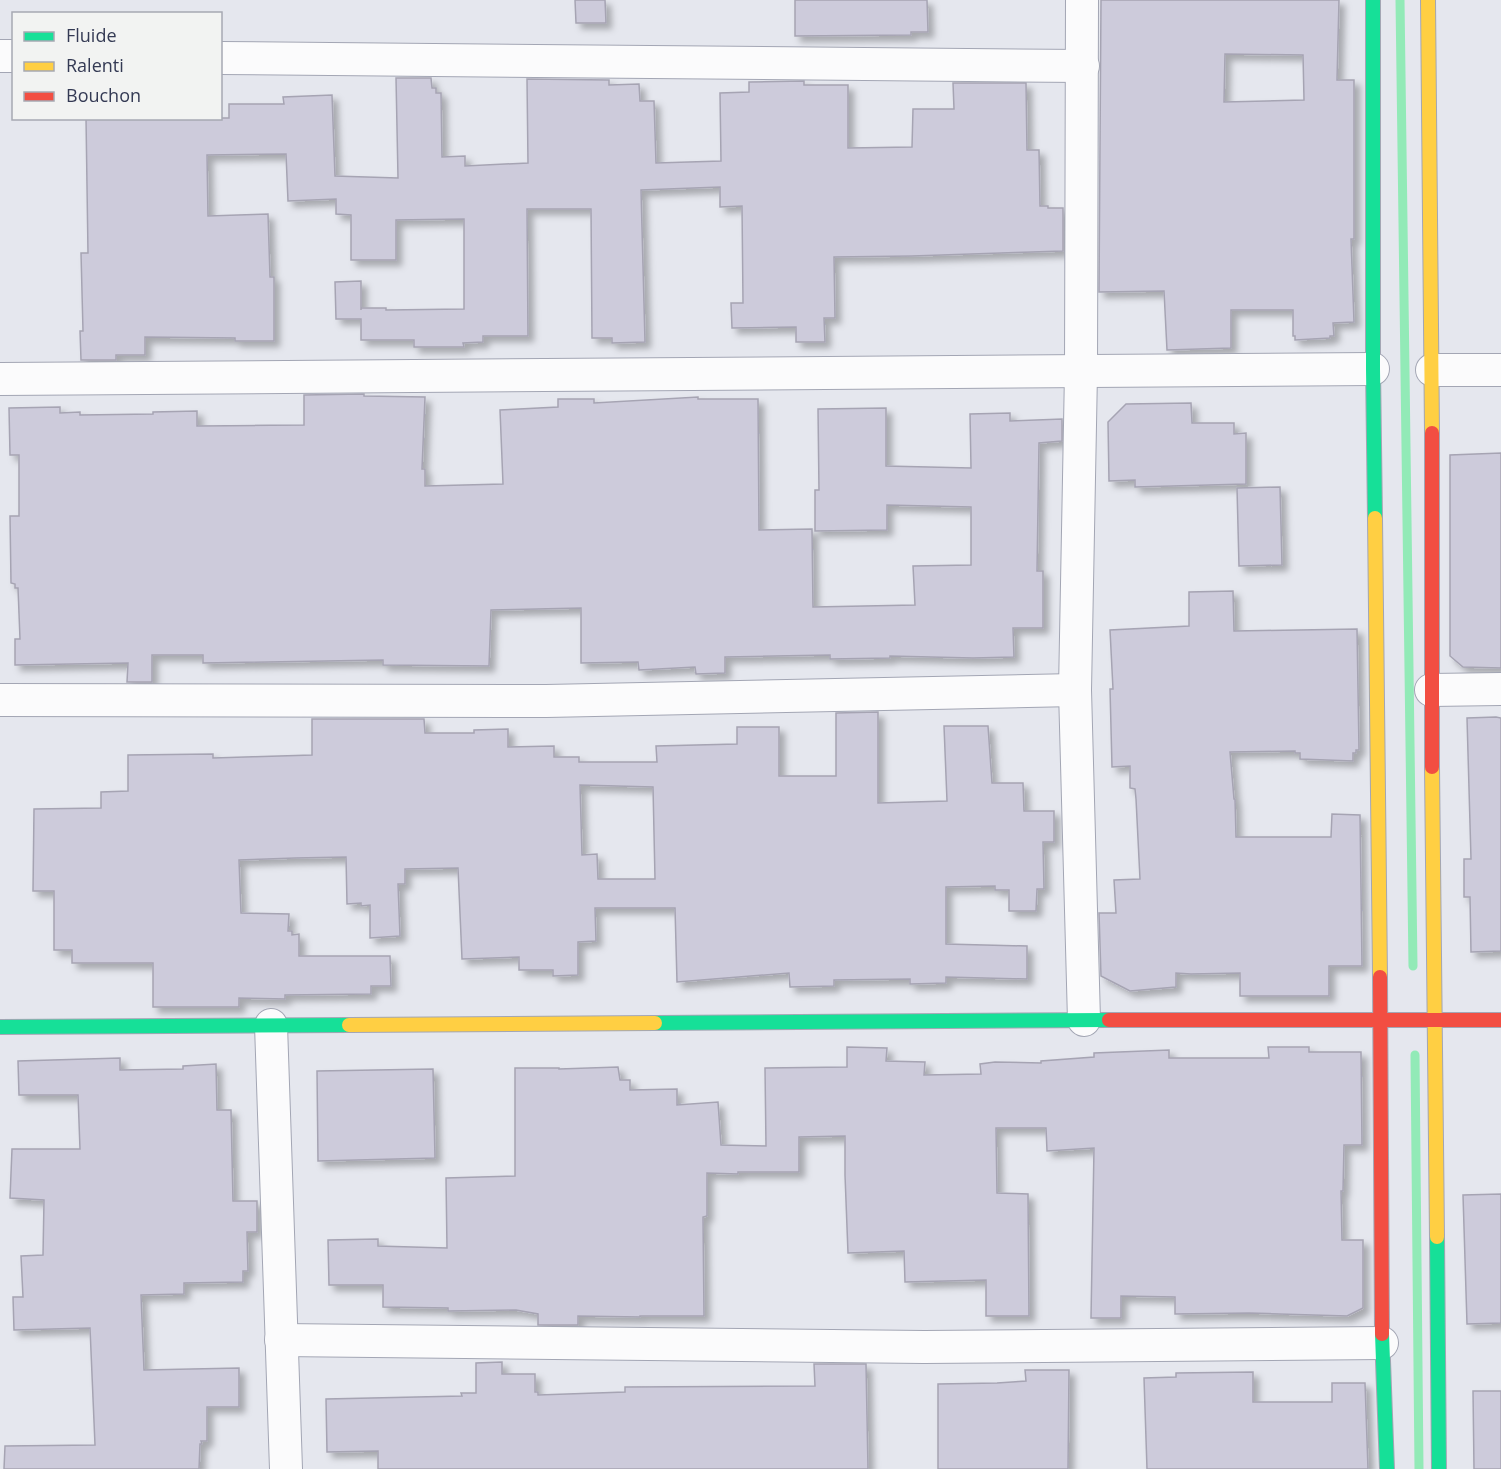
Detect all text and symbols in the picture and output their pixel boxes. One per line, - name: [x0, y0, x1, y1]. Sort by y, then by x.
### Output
- legend: [12, 12, 222, 120]
- text: Fluide: [66, 23, 117, 47]
- text: Ralenti: [66, 53, 124, 77]
- text: Bouchon: [66, 83, 141, 107]

